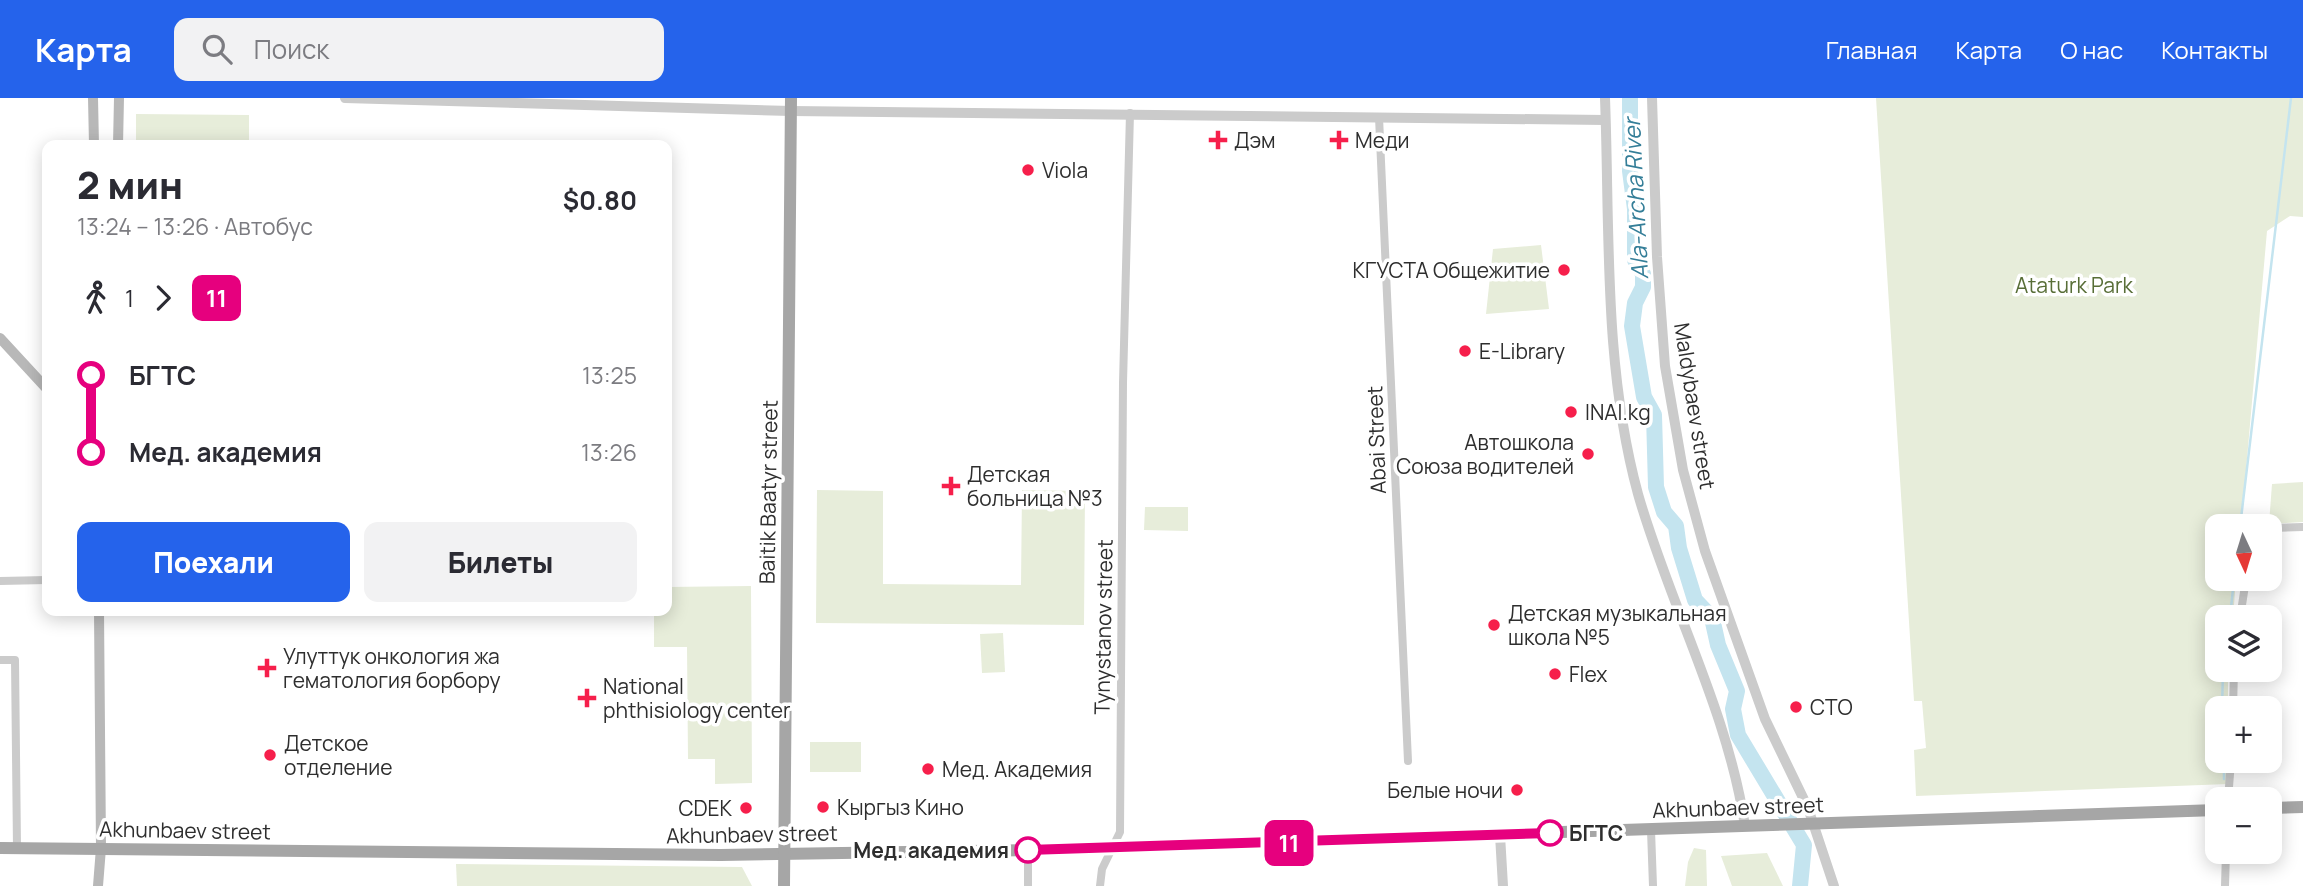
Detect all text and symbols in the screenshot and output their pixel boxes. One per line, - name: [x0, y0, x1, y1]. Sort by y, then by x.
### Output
- search box: [174, 18, 664, 81]
- text: Карта: [35, 27, 132, 72]
- icon: search: [198, 30, 236, 68]
- text: Поиск: [254, 31, 329, 67]
- text: Главная: [1826, 33, 1917, 66]
- text: Карта: [1955, 33, 2022, 66]
- text: О нас: [2060, 33, 2123, 66]
- text: Контакты: [2161, 33, 2268, 66]
- water label: Ala-Archa River: [1615, 115, 1655, 280]
- place label: Дэм: [1234, 126, 1276, 154]
- place label: Меди: [1355, 126, 1409, 154]
- marker: Дэм: [1208, 130, 1228, 150]
- marker: Меди: [1329, 130, 1349, 150]
- place label: Viola: [1042, 156, 1088, 184]
- text: 2 мин: [77, 158, 183, 210]
- marker: Viola: [1020, 162, 1036, 178]
- text: $0.80: [563, 182, 637, 218]
- text: 13:24 – 13:26 · Автобус: [77, 210, 313, 242]
- place label: КГУСТА Общежитие: [1353, 256, 1550, 284]
- marker: КГУСТА Общежитие: [1556, 262, 1572, 278]
- park label: Ataturk Park: [2015, 271, 2134, 299]
- icon: walk: [77, 279, 115, 317]
- icon: forward: [144, 279, 182, 317]
- text: 11: [206, 281, 227, 314]
- text: 1: [125, 282, 134, 314]
- street label: Maldybaev street: [1668, 321, 1722, 491]
- place label: E-Library: [1479, 337, 1565, 365]
- marker: E-Library: [1457, 343, 1473, 359]
- text: БГТС: [129, 357, 196, 393]
- text: 13:25: [582, 359, 637, 391]
- street label: Abai Street: [1360, 385, 1392, 495]
- place label: INAI.kg: [1585, 398, 1651, 426]
- street label: Baitik Baatyr street: [752, 400, 784, 584]
- marker: INAI.kg: [1563, 404, 1579, 420]
- place label: Автошкола Союза водителей: [1396, 428, 1574, 480]
- text: Мед. академия: [129, 434, 322, 470]
- text: 13:26: [581, 436, 637, 468]
- marker: Автошкола Союза водителей: [1580, 446, 1596, 462]
- place label: Детская больница №3: [967, 460, 1103, 512]
- marker: Детская больница №3: [941, 476, 961, 496]
- north arrow: [2205, 514, 2282, 592]
- map controls: [2205, 514, 2282, 864]
- button: Поехали: [77, 522, 350, 602]
- button: Билеты: [364, 522, 637, 602]
- street label: Tynystanov street: [1087, 539, 1119, 715]
- place label: Детская музыкальная школа №5: [1508, 599, 1727, 651]
- button: layers: [2205, 605, 2282, 682]
- marker: Детская музыкальная школа №5: [1486, 617, 1502, 633]
- place label: Улуттук онкология жа гематология борбору: [283, 642, 501, 694]
- marker: Улуттук онкология жа гематология борбору: [257, 658, 277, 678]
- place label: Flex: [1569, 660, 1607, 688]
- marker: Flex: [1547, 666, 1563, 682]
- place label: National phthisiology center: [603, 672, 791, 724]
- marker: National phthisiology center: [577, 688, 597, 708]
- place label: CTO: [1810, 693, 1853, 721]
- button: +: [2205, 696, 2282, 773]
- marker: CTO: [1788, 699, 1804, 715]
- place label: Детское отделение: [284, 729, 392, 781]
- marker: Детское отделение: [262, 747, 278, 763]
- place label: Мед. Академия: [942, 755, 1092, 783]
- marker: Мед. Академия: [920, 761, 936, 777]
- place label: Белые ночи: [1387, 776, 1503, 804]
- marker: Белые ночи: [1509, 782, 1525, 798]
- button: −: [2205, 787, 2282, 864]
- street label: Akhunbaev street: [1652, 790, 1824, 824]
- place label: Кыргыз Кино: [837, 793, 964, 821]
- place label: CDEK: [678, 794, 733, 822]
- marker: Кыргыз Кино: [815, 799, 831, 815]
- marker: CDEK: [738, 800, 754, 816]
- street label: Akhunbaev street: [99, 815, 271, 845]
- street label: Akhunbaev street: [666, 819, 838, 849]
- place label: БГТС: [1569, 819, 1623, 847]
- line badge: 11: [1258, 820, 1320, 866]
- marker: БГТС: [1537, 820, 1563, 846]
- text: 11: [1278, 826, 1300, 859]
- place label: Мед. академия: [853, 836, 1009, 864]
- marker: Мед. академия: [1015, 837, 1041, 863]

